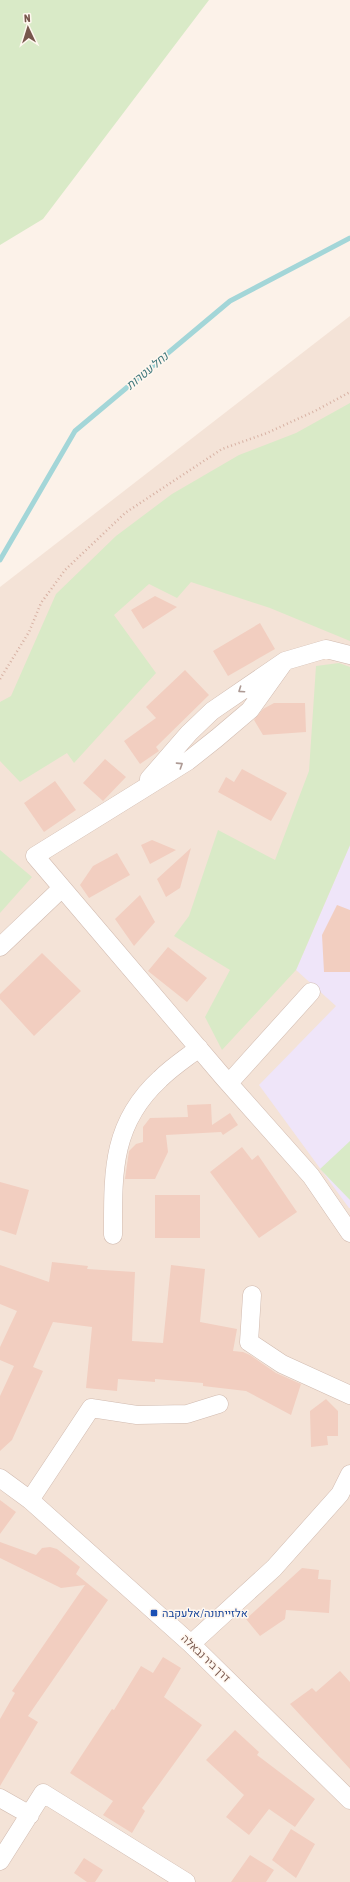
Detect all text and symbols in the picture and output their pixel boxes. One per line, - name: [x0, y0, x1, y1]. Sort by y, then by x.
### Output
- north arrow: [8, 8, 48, 48]
- text: N: [24, 12, 31, 24]
- water label: נחל עטרות: [123, 348, 172, 393]
- one-way arrow: [238, 685, 245, 693]
- one-way arrow: [176, 763, 183, 770]
- place label: אלזייתונה/אלעקבה: [162, 1607, 248, 1619]
- marker: אלזייתונה/אלעקבה: [149, 1608, 159, 1618]
- street label: דרך ביר נבאלה: [179, 1632, 233, 1684]

